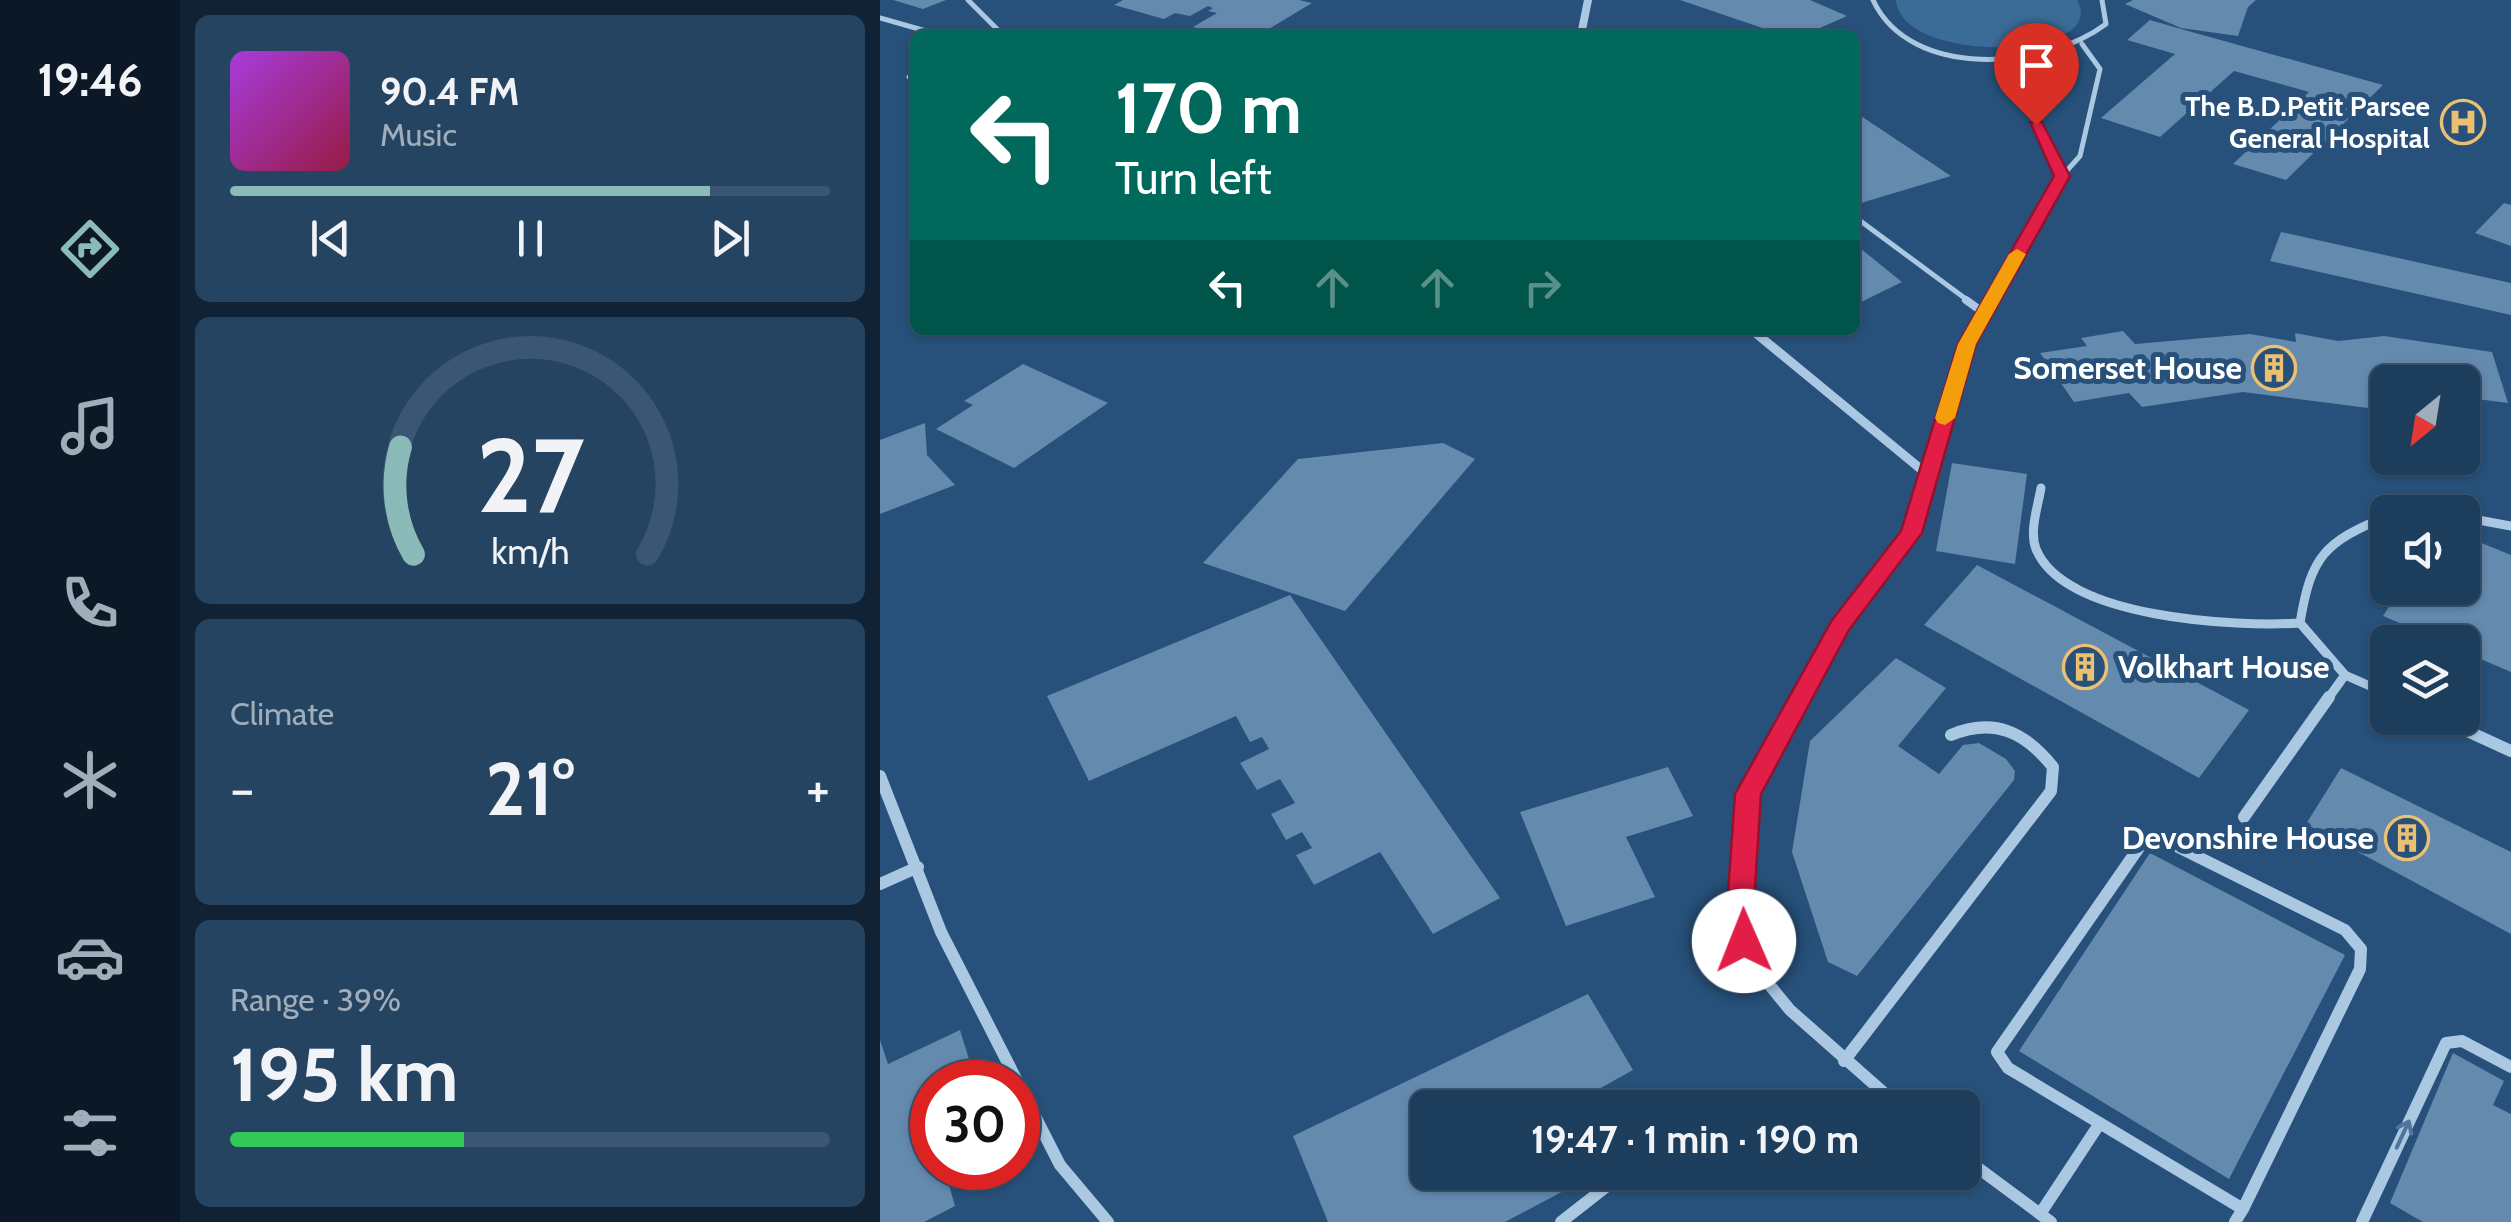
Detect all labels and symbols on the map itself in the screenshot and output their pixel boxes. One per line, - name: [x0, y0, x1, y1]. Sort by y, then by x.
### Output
- pin: [1994, 23, 2079, 126]
- place label: The B.D.Petit Parsee General Hospital: [2185, 89, 2430, 155]
- hospital icon: The B.D.Petit Parsee General Hospital: [2440, 99, 2486, 145]
- building icon: Somerset House: [2251, 345, 2297, 391]
- place label: Somerset House: [2013, 348, 2242, 387]
- north arrow: [2370, 365, 2480, 475]
- building icon: Volkhart House: [2062, 644, 2108, 690]
- place label: Volkhart House: [2118, 647, 2330, 686]
- building icon: Devonshire House: [2384, 815, 2430, 861]
- place label: Devonshire House: [2122, 818, 2374, 857]
- position arrow: [1692, 889, 1796, 993]
- speed limit sign: 30: [910, 1060, 1040, 1190]
- one-way arrow: [2395, 1119, 2414, 1149]

